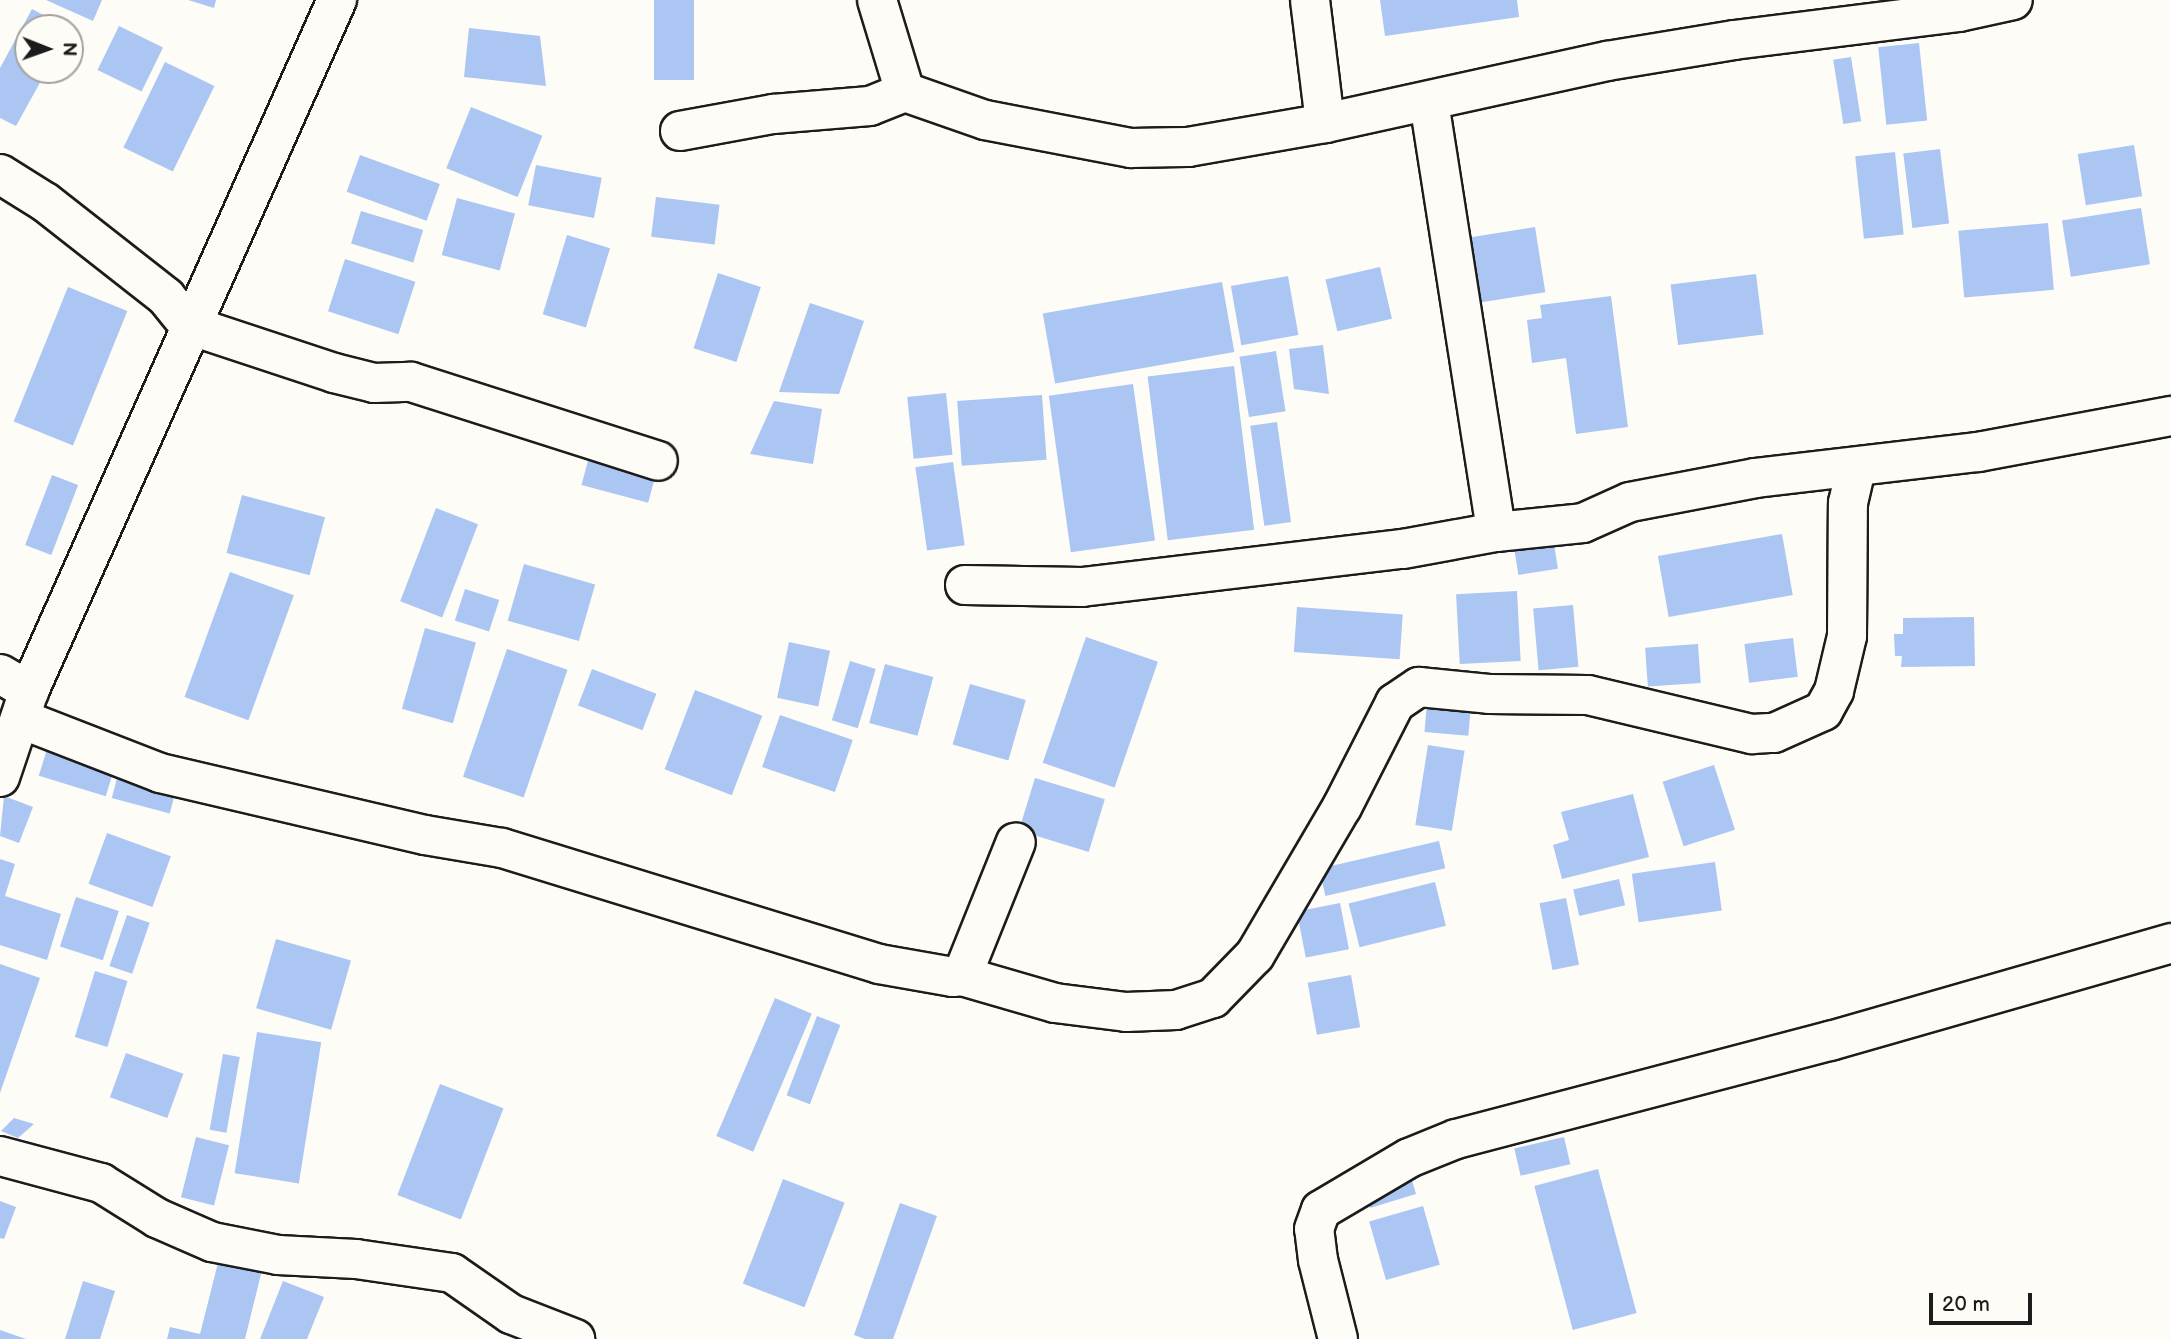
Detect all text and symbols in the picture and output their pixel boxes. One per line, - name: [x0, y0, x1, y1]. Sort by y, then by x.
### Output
- north arrow: [14, 14, 84, 84]
- text: N: [57, 42, 80, 57]
- scale bar: [1933, 1280, 2036, 1324]
- text: 20 m: [1942, 1292, 1990, 1317]

